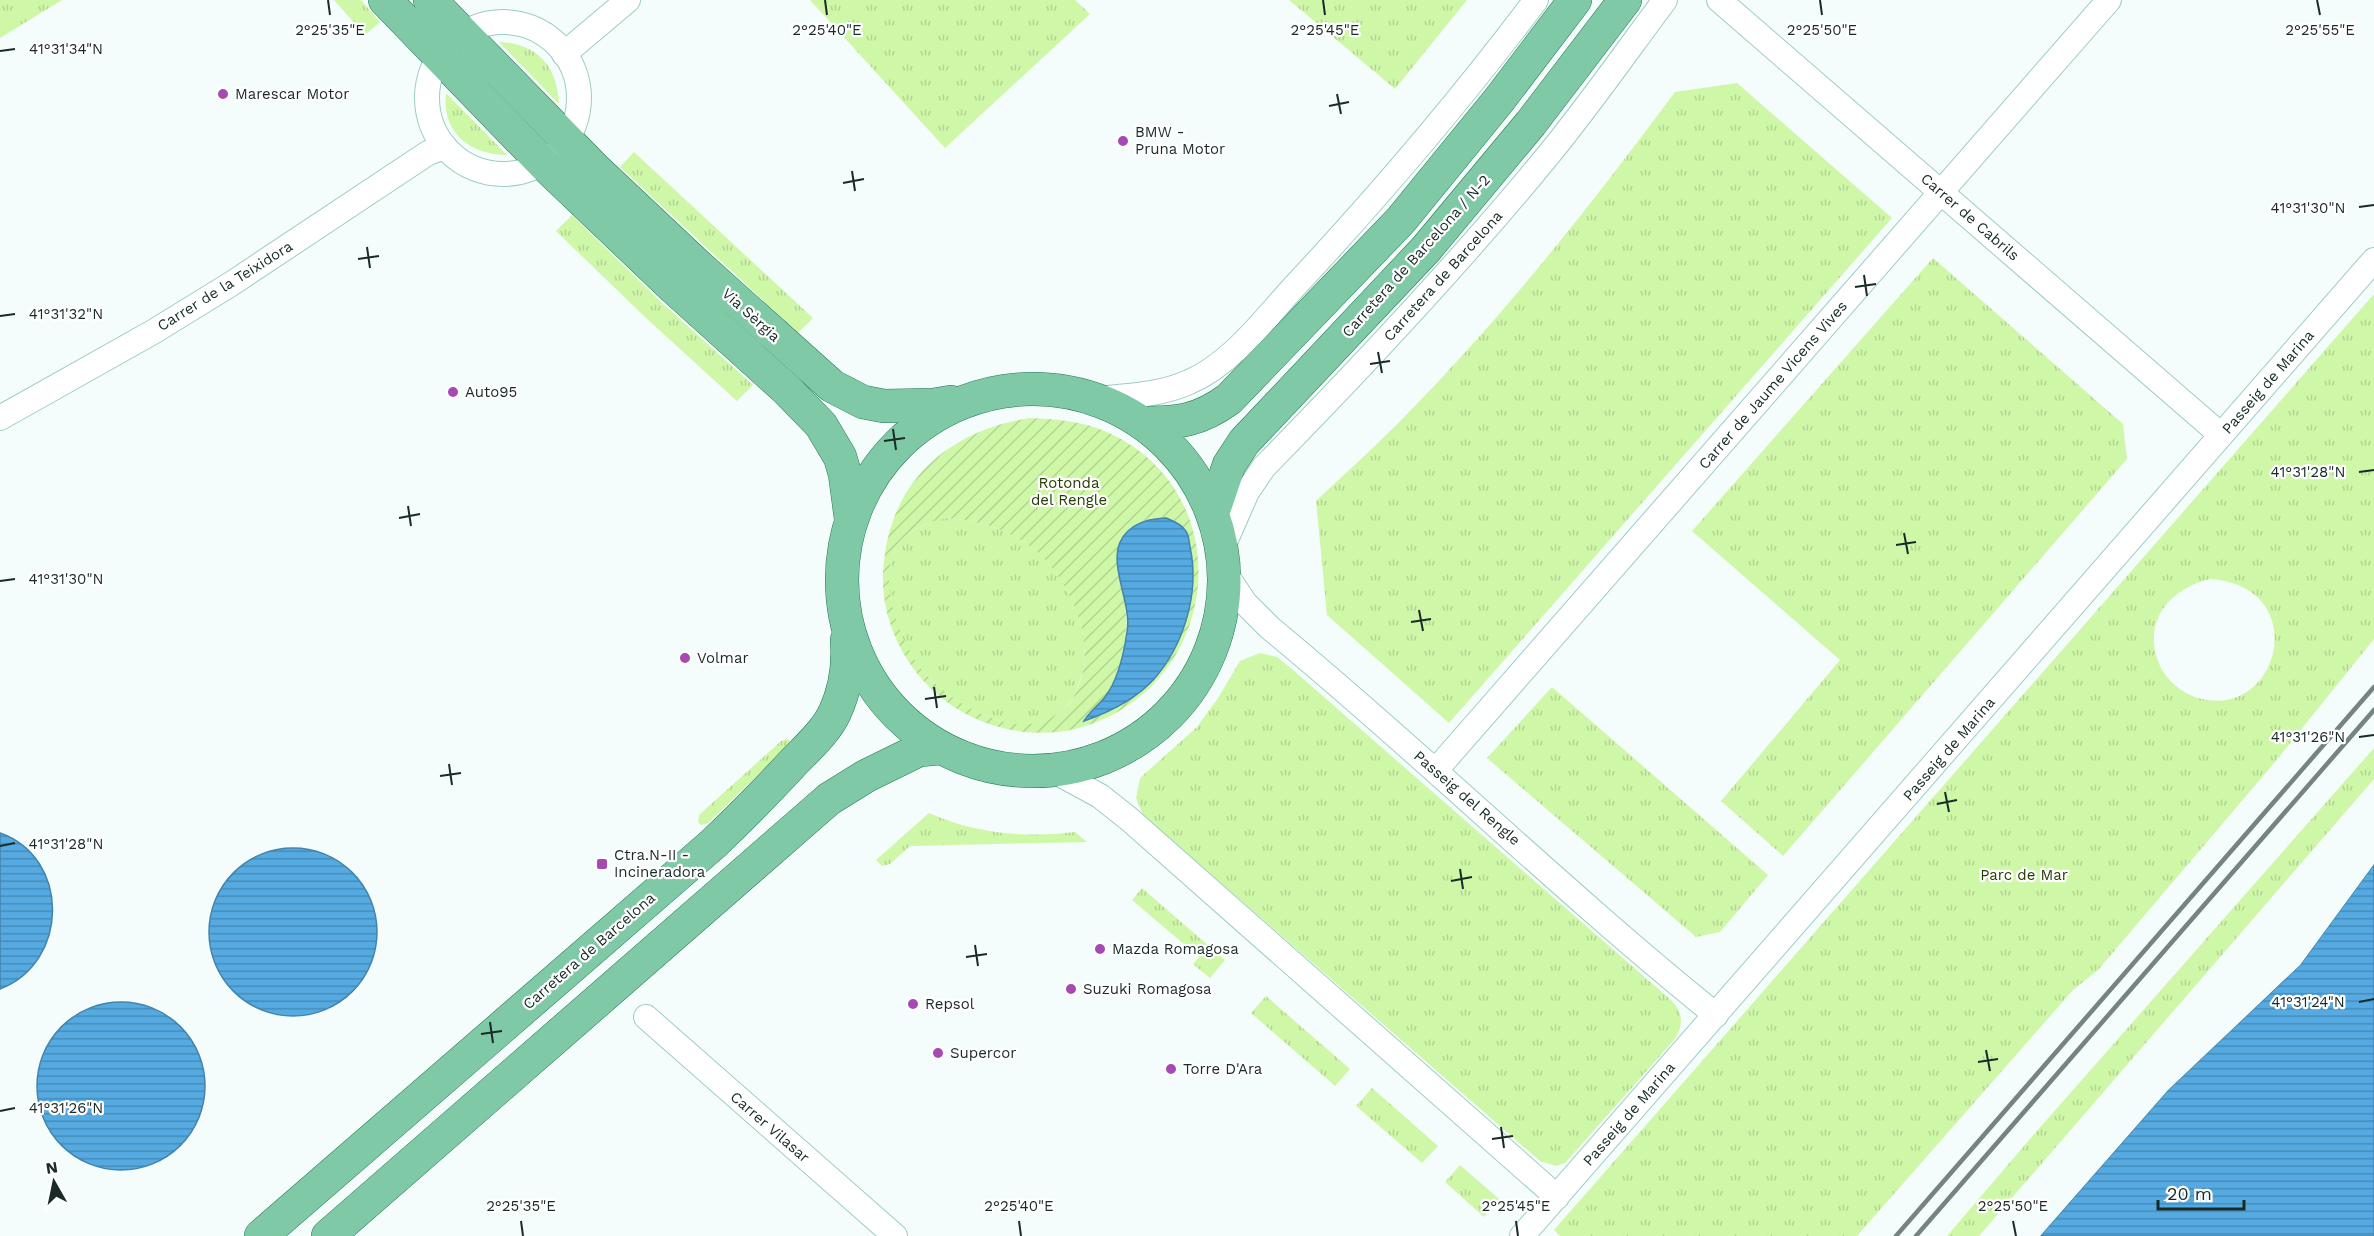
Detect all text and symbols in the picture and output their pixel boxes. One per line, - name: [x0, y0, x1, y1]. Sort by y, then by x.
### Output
- text: 2°25'35"E: [295, 21, 365, 39]
- text: 2°25'40"E: [792, 21, 862, 39]
- text: 2°25'45"E: [1291, 21, 1359, 39]
- text: 2°25'50"E: [1787, 21, 1857, 39]
- text: 2°25'55"E: [2285, 21, 2355, 39]
- text: 41°31'34"N: [29, 40, 103, 58]
- place label: Marescar Motor: [235, 85, 349, 103]
- marker: Marescar Motor: [216, 87, 230, 101]
- place label: BMW - Pruna Motor: [1135, 123, 1225, 158]
- marker: BMW - Pruna Motor: [1116, 134, 1130, 148]
- street label: Carrer de Cabrils: [1917, 169, 2023, 265]
- street label: Carretera de Barcelona / N-2: [1338, 171, 1494, 341]
- text: 41°31'30"N: [2271, 199, 2345, 217]
- street label: Carretera de Barcelona: [1380, 207, 1506, 345]
- street label: Carrer de la Teixidora: [154, 237, 296, 335]
- street label: Via Sèrgia: [718, 284, 784, 346]
- street label: Carrer de Jaume Vicens Vives: [1695, 297, 1851, 473]
- text: 41°31'32"N: [29, 305, 103, 323]
- street label: Passeig de Marina: [2218, 326, 2318, 438]
- place label: Auto95: [465, 383, 517, 401]
- marker: Auto95: [446, 385, 460, 399]
- text: 41°31'28"N: [2271, 463, 2345, 481]
- park label: Rotonda del Rengle: [1031, 474, 1107, 509]
- text: 41°31'30"N: [29, 570, 103, 588]
- place label: Volmar: [697, 649, 749, 667]
- marker: Volmar: [678, 651, 692, 665]
- street label: Passeig de Marina: [1899, 693, 1999, 805]
- text: 41°31'26"N: [2271, 728, 2345, 746]
- street label: Passeig del Rengle: [1410, 747, 1524, 849]
- text: 41°31'28"N: [29, 835, 103, 853]
- place label: Ctra.N-II - Incineradora: [614, 846, 706, 881]
- marker: Ctra.N-II - Incineradora: [595, 857, 609, 871]
- park label: Parc de Mar: [1980, 866, 2068, 884]
- street label: Carretera de Barcelona: [519, 888, 659, 1013]
- place label: Mazda Romagosa: [1112, 940, 1239, 958]
- marker: Mazda Romagosa: [1093, 942, 1107, 956]
- place label: Suzuki Romagosa: [1083, 980, 1212, 998]
- marker: Suzuki Romagosa: [1064, 982, 1078, 996]
- text: 41°31'24"N: [2271, 993, 2345, 1011]
- place label: Repsol: [925, 995, 975, 1013]
- marker: Repsol: [906, 997, 920, 1011]
- place label: Supercor: [950, 1044, 1016, 1062]
- marker: Supercor: [931, 1046, 945, 1060]
- street label: Passeig de Marina: [1579, 1058, 1679, 1170]
- place label: Torre D'Ara: [1183, 1060, 1263, 1078]
- marker: Torre D'Ara: [1164, 1062, 1178, 1076]
- street label: Carrer Vilasar: [727, 1088, 813, 1166]
- text: 41°31'26"N: [29, 1099, 103, 1117]
- north arrow: [24, 1152, 84, 1212]
- text: N: [44, 1157, 59, 1178]
- scale bar: [2158, 1173, 2244, 1211]
- text: 20 m: [2167, 1183, 2212, 1204]
- text: 2°25'35"E: [486, 1197, 556, 1215]
- text: 2°25'40"E: [984, 1197, 1054, 1215]
- text: 2°25'45"E: [1482, 1197, 1550, 1215]
- text: 2°25'50"E: [1978, 1197, 2048, 1215]

